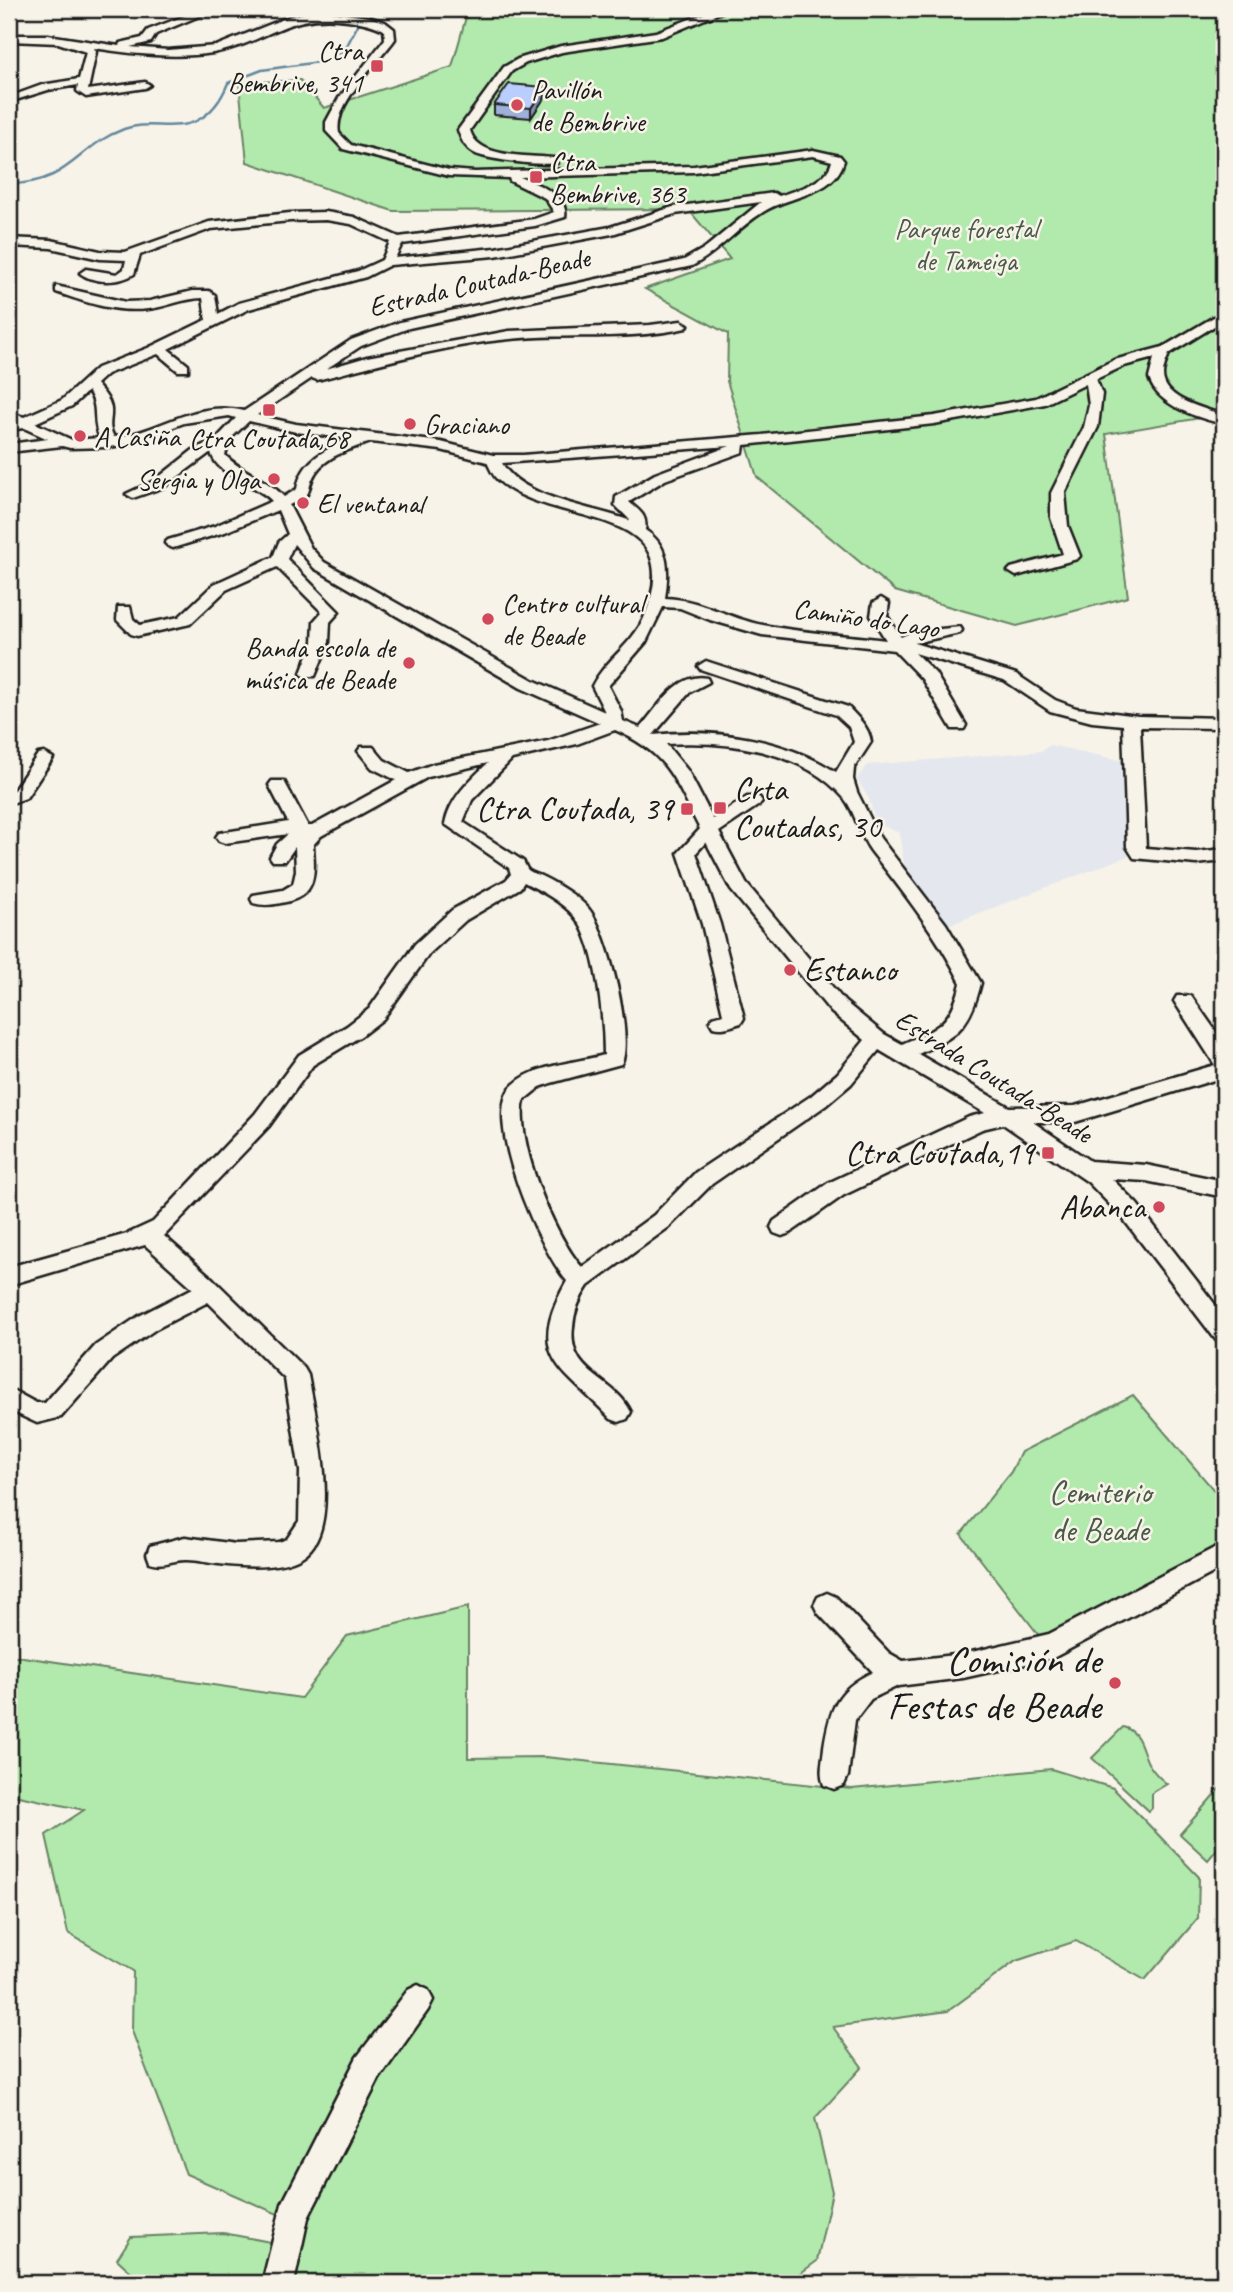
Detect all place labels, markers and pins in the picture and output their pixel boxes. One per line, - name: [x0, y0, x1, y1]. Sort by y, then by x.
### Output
- place label: Ctra Bembrive, 341: [228, 33, 365, 100]
- marker: Ctra Bembrive, 341: [369, 58, 385, 74]
- place label: Pavillón de Bembrive: [531, 72, 646, 139]
- marker: Pavillón de Bembrive: [509, 97, 525, 113]
- place label: Ctra Bembrive, 363: [550, 144, 688, 211]
- marker: Ctra Bembrive, 363: [528, 169, 544, 185]
- marker: Ctra Coutada,68: [261, 402, 277, 418]
- place label: Graciano: [424, 407, 511, 442]
- marker: Graciano: [402, 416, 418, 432]
- place label: A Casiña: [94, 419, 182, 454]
- place label: Ctra Coutada,68: [189, 421, 351, 456]
- marker: A Casiña: [72, 428, 88, 444]
- place label: Sergia y Olga: [137, 462, 262, 497]
- marker: Sergia y Olga: [266, 471, 282, 487]
- place label: El ventanal: [317, 486, 429, 521]
- marker: El ventanal: [295, 495, 311, 511]
- place label: Centro cultural de Beade: [502, 586, 649, 653]
- marker: Centro cultural de Beade: [480, 611, 496, 627]
- place label: Banda escola de música de Beade: [244, 630, 397, 697]
- marker: Banda escola de música de Beade: [401, 655, 417, 671]
- place label: Crta Coutadas, 30: [734, 768, 883, 848]
- place label: Ctra Coutada, 39: [476, 788, 676, 830]
- marker: Crta Coutadas, 30: [712, 800, 728, 816]
- marker: Ctra Coutada, 39: [679, 801, 695, 817]
- place label: Estanco: [804, 949, 900, 991]
- marker: Estanco: [782, 962, 798, 978]
- place label: Ctra Coutada,19: [845, 1132, 1037, 1174]
- marker: Ctra Coutada,19: [1040, 1145, 1056, 1161]
- place label: Abanca: [1060, 1186, 1147, 1228]
- marker: Abanca: [1151, 1199, 1167, 1215]
- place label: Comisión de Festas de Beade: [887, 1635, 1104, 1731]
- marker: Comisión de Festas de Beade: [1107, 1675, 1123, 1691]

